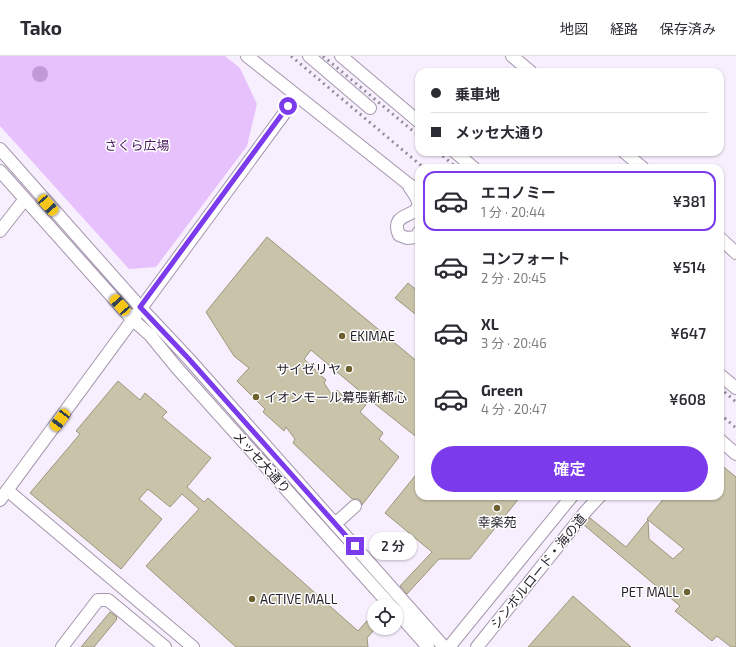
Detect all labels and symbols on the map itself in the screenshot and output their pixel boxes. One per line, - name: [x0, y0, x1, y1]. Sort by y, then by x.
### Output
- route start: [279, 97, 297, 115]
- park label: さくら広場: [104, 137, 170, 153]
- car: [36, 192, 60, 218]
- car: [108, 292, 132, 318]
- place label: EKIMAE: [350, 328, 395, 344]
- marker: EKIMAE: [337, 331, 347, 341]
- place label: サイゼリヤ: [276, 361, 341, 377]
- marker: サイゼリヤ: [344, 364, 354, 374]
- place label: イオンモール幕張新都心: [264, 389, 407, 405]
- marker: イオンモール幕張新都心: [251, 392, 261, 402]
- car: [48, 407, 72, 433]
- street label: メッセ大通り: [230, 428, 294, 496]
- marker: 幸楽苑: [492, 503, 502, 513]
- street label: シンボルロード・海の道: [487, 510, 589, 632]
- place label: 幸楽苑: [477, 514, 517, 530]
- callout: 2 分: [369, 532, 417, 560]
- route end: [346, 537, 364, 555]
- place label: PET MALL: [621, 584, 679, 600]
- marker: PET MALL: [682, 587, 692, 597]
- place label: ACTIVE MALL: [260, 591, 338, 607]
- marker: ACTIVE MALL: [247, 594, 257, 604]

